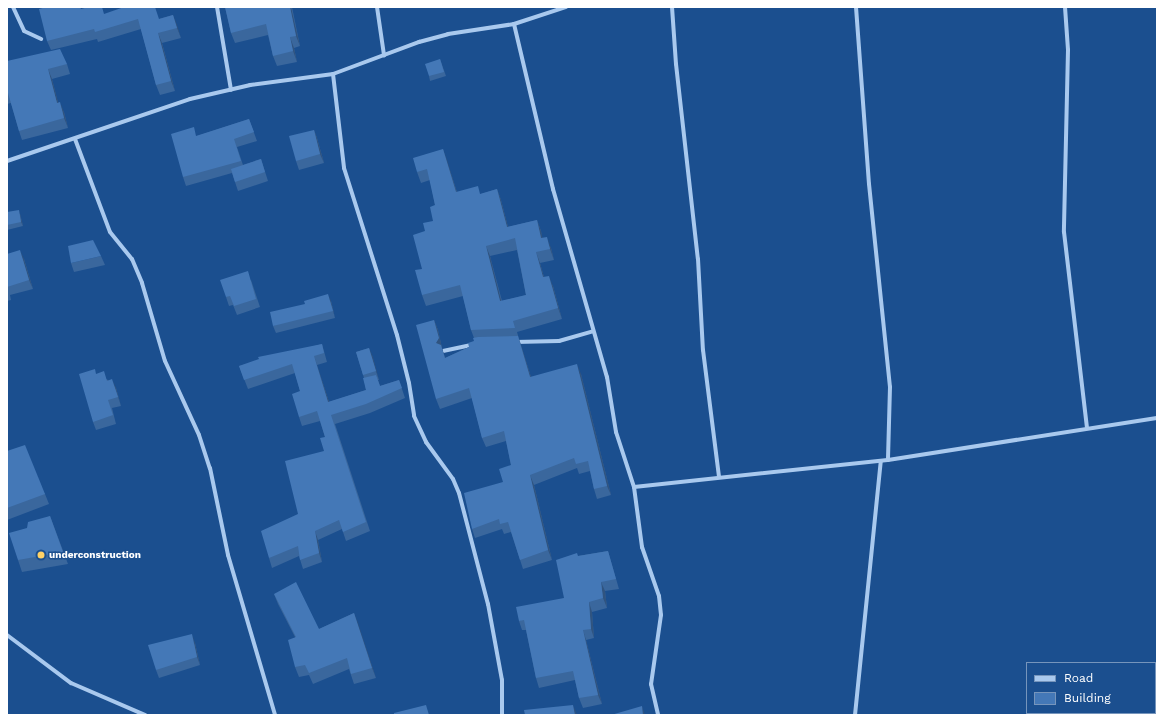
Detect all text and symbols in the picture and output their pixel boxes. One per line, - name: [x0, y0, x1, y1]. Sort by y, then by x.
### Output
- place label: underconstruction: [49, 549, 141, 561]
- marker: underconstruction: [36, 550, 46, 560]
- legend: [1026, 662, 1156, 714]
- text: Road: [1064, 671, 1093, 685]
- text: Building: [1064, 691, 1111, 705]

